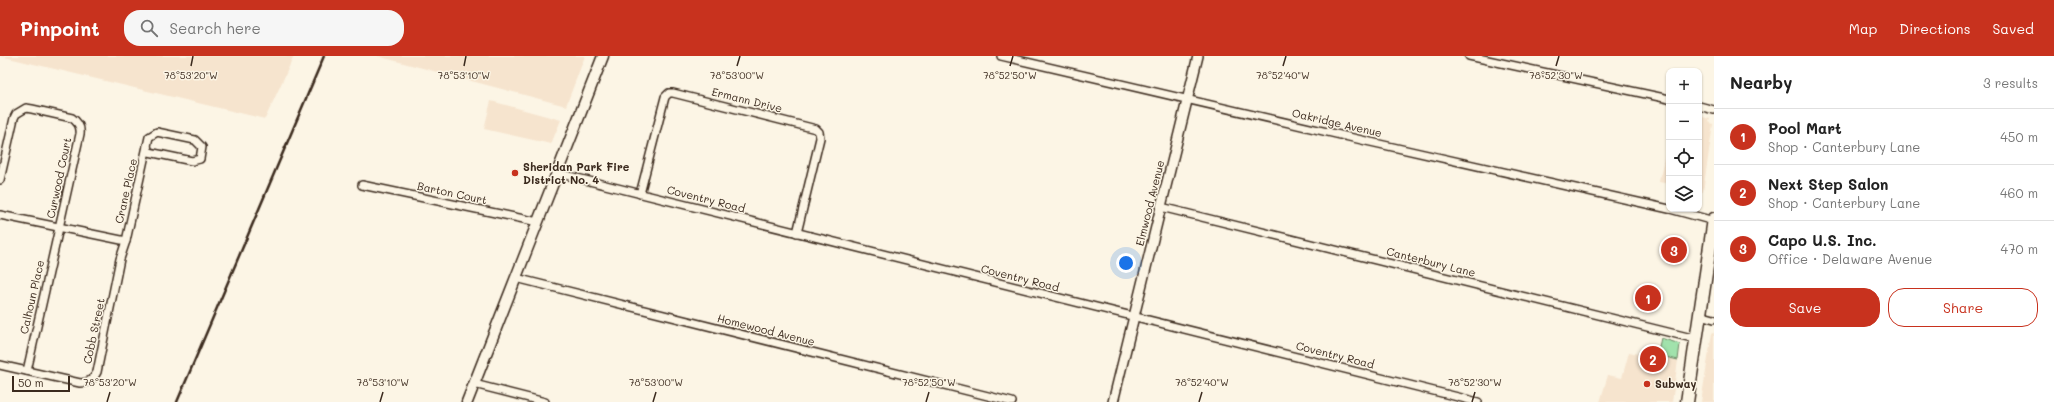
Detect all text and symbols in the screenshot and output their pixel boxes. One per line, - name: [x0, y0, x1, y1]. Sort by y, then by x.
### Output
- search box: [124, 10, 404, 46]
- text: Pinpoint: [20, 16, 100, 41]
- icon: search: [138, 17, 160, 39]
- text: Search here: [170, 18, 261, 38]
- text: Map: [1849, 19, 1877, 38]
- text: Directions: [1899, 19, 1970, 38]
- text: Saved: [1992, 19, 2034, 38]
- text: 78°53'20"W: [164, 68, 218, 82]
- text: 78°53'10"W: [438, 68, 490, 82]
- text: 78°53'00"W: [710, 68, 764, 82]
- text: 78°52'50"W: [983, 68, 1037, 82]
- text: 78°52'40"W: [1256, 68, 1310, 82]
- text: 78°52'30"W: [1529, 68, 1583, 82]
- map controls: [1666, 68, 1702, 212]
- button: +: [1666, 68, 1702, 104]
- text: Nearby: [1730, 71, 1792, 93]
- text: 3 results: [1983, 74, 2038, 91]
- street label: Ermann Drive: [710, 84, 784, 116]
- button: −: [1666, 104, 1702, 140]
- street label: Oakridge Avenue: [1291, 105, 1384, 140]
- text: Pool Mart: [1768, 118, 1842, 138]
- text: 1: [1740, 128, 1746, 145]
- text: 450 m: [2000, 128, 2038, 145]
- street label: Curwood Court: [43, 136, 74, 220]
- text: Shop · Canterbury Lane: [1768, 138, 1920, 155]
- button: locate: [1666, 140, 1702, 176]
- street label: Crane Place: [111, 157, 140, 225]
- street label: Elmwood Avenue: [1132, 158, 1167, 247]
- place label: Sheridan Park Fire District No. 4: [523, 159, 630, 187]
- marker: Sheridan Park Fire District No. 4: [510, 168, 520, 178]
- text: Next Step Salon: [1768, 174, 1888, 194]
- button: layers: [1666, 176, 1702, 212]
- street label: Barton Court: [416, 178, 489, 207]
- street label: Coventry Road: [665, 182, 747, 215]
- text: 2: [1739, 184, 1747, 201]
- text: 460 m: [2000, 184, 2038, 201]
- text: Shop · Canterbury Lane: [1768, 194, 1920, 211]
- text: Capo U.S. Inc.: [1768, 230, 1877, 250]
- pin: 3: [1661, 235, 1687, 265]
- text: 3: [1739, 240, 1747, 257]
- text: 470 m: [2001, 240, 2038, 257]
- street label: Canterbury Lane: [1385, 243, 1477, 280]
- text: Office · Delaware Avenue: [1768, 250, 1932, 267]
- your location: [1116, 253, 1136, 273]
- street label: Calhoun Place: [16, 258, 47, 335]
- street label: Coventry Road: [979, 261, 1061, 294]
- pin: 1: [1635, 283, 1661, 313]
- button: Save: [1730, 288, 1880, 327]
- button: Share: [1888, 288, 2038, 327]
- street label: Cobb Street: [79, 296, 108, 365]
- street label: Homewood Avenue: [716, 310, 817, 349]
- street label: Coventry Road: [1294, 338, 1376, 371]
- pin: 2: [1640, 344, 1666, 374]
- scale bar: [12, 374, 70, 393]
- text: 50 m: [18, 375, 44, 390]
- text: 78°53'20"W: [83, 375, 137, 389]
- text: 78°53'10"W: [357, 375, 409, 389]
- text: 78°53'00"W: [629, 375, 683, 389]
- text: 78°52'50"W: [902, 375, 956, 389]
- text: 78°52'40"W: [1175, 375, 1229, 389]
- text: 78°52'30"W: [1448, 375, 1502, 389]
- place label: Subway: [1655, 376, 1696, 391]
- marker: Subway: [1642, 379, 1652, 389]

